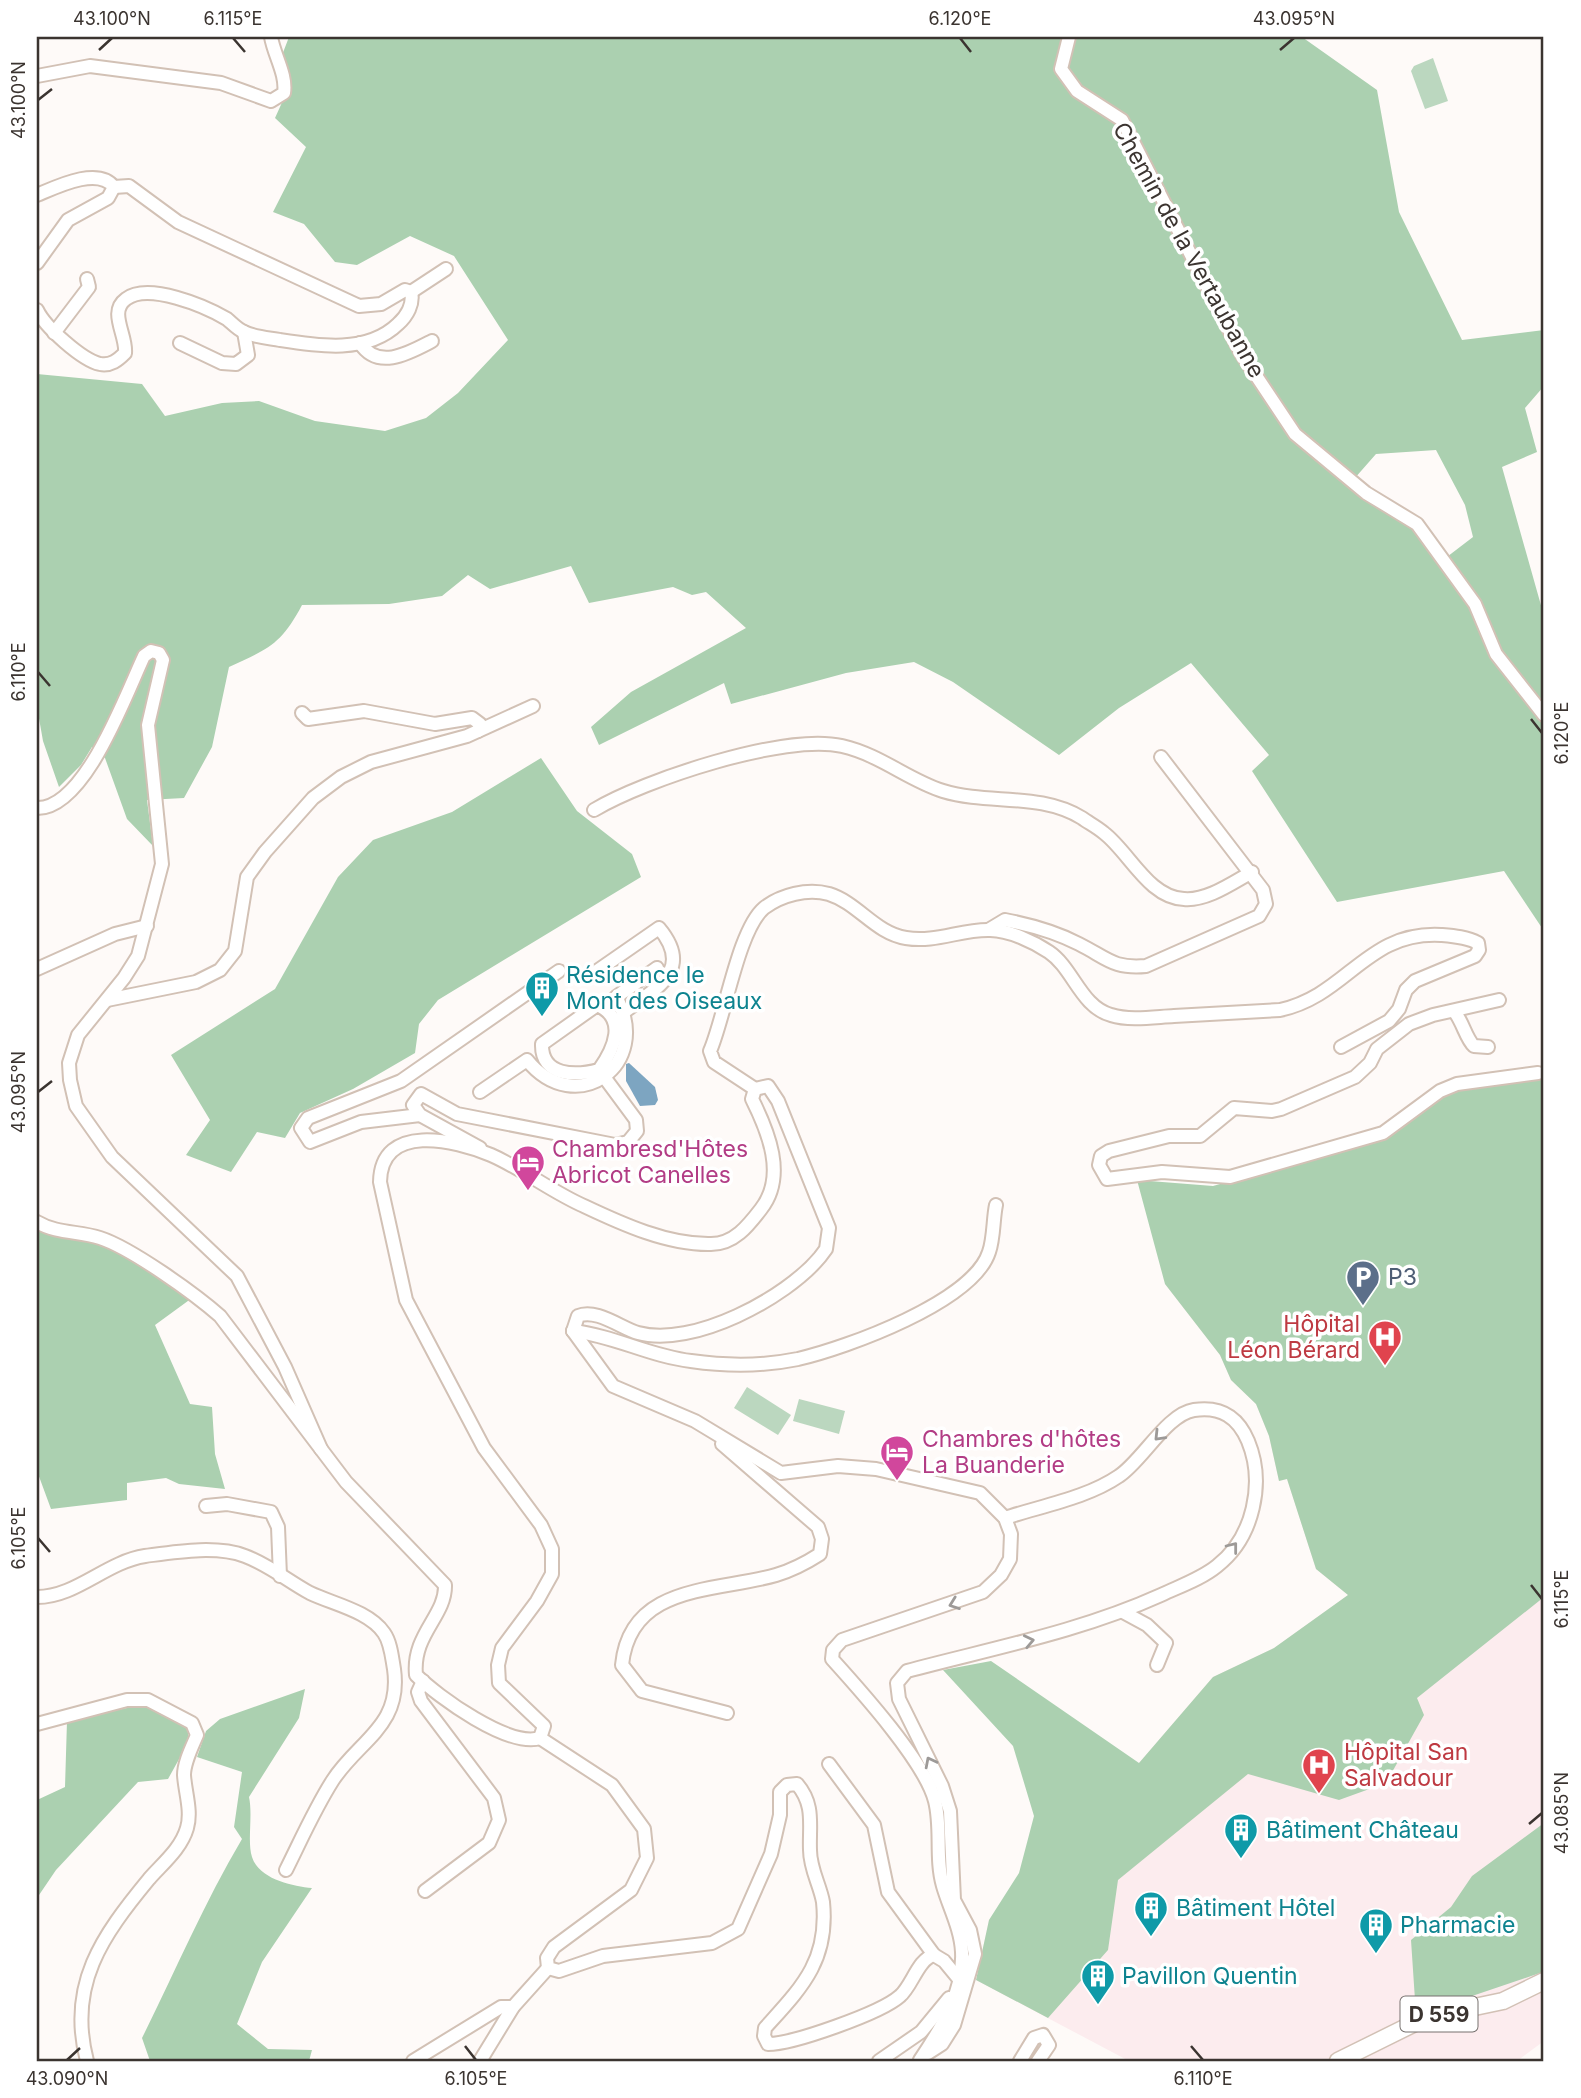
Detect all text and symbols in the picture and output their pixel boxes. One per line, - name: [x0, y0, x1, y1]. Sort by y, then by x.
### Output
- text: 43.100°N: [73, 8, 151, 29]
- text: 6.115°E: [204, 8, 262, 29]
- text: 6.120°E: [929, 8, 991, 29]
- text: 43.095°N: [1253, 8, 1335, 29]
- text: 43.100°N: [8, 61, 29, 139]
- street label: Chemin de la Vertaubanne: [1107, 117, 1271, 383]
- text: 6.110°E: [8, 642, 29, 702]
- text: 6.120°E: [1551, 702, 1572, 764]
- place label: Résidence le Mont des Oiseaux: [566, 961, 762, 1015]
- building icon: Résidence le Mont des Oiseaux: [523, 969, 561, 1018]
- text: 43.095°N: [8, 1051, 29, 1133]
- place label: Chambresd'Hôtes Abricot Canelles: [552, 1135, 748, 1189]
- hotel icon: Chambresd'Hôtes Abricot Canelles: [509, 1143, 547, 1192]
- parking icon: P3: [1344, 1258, 1382, 1307]
- place label: P3: [1388, 1263, 1417, 1291]
- place label: Hôpital Léon Bérard: [1227, 1310, 1360, 1364]
- hospital icon: Hôpital Léon Bérard: [1366, 1318, 1404, 1367]
- place label: Chambres d'hôtes La Buanderie: [922, 1425, 1121, 1479]
- one-way arrow: [1155, 1427, 1168, 1440]
- hotel icon: Chambres d'hôtes La Buanderie: [878, 1433, 916, 1482]
- text: 6.105°E: [8, 1507, 29, 1569]
- one-way arrow: [1224, 1543, 1237, 1555]
- text: 6.115°E: [1551, 1570, 1572, 1628]
- one-way arrow: [948, 1595, 960, 1609]
- one-way arrow: [1023, 1634, 1035, 1649]
- place label: Hôpital San Salvadour: [1344, 1738, 1468, 1792]
- hospital icon: Hôpital San Salvadour: [1300, 1746, 1338, 1795]
- one-way arrow: [925, 1757, 939, 1769]
- text: 43.085°N: [1551, 1772, 1572, 1854]
- building icon: Bâtiment Château: [1222, 1811, 1260, 1860]
- place label: Bâtiment Château: [1266, 1816, 1459, 1844]
- building icon: Bâtiment Hôtel: [1132, 1889, 1170, 1938]
- place label: Bâtiment Hôtel: [1176, 1894, 1335, 1922]
- building icon: Pharmacie: [1357, 1906, 1395, 1955]
- place label: Pharmacie: [1400, 1911, 1515, 1939]
- building icon: Pavillon Quentin: [1079, 1957, 1117, 2006]
- place label: Pavillon Quentin: [1122, 1962, 1298, 1990]
- road number: D 559: [1400, 1996, 1478, 2032]
- text: 43.090°N: [26, 2068, 108, 2089]
- text: 6.105°E: [445, 2068, 507, 2089]
- text: 6.110°E: [1173, 2068, 1233, 2089]

